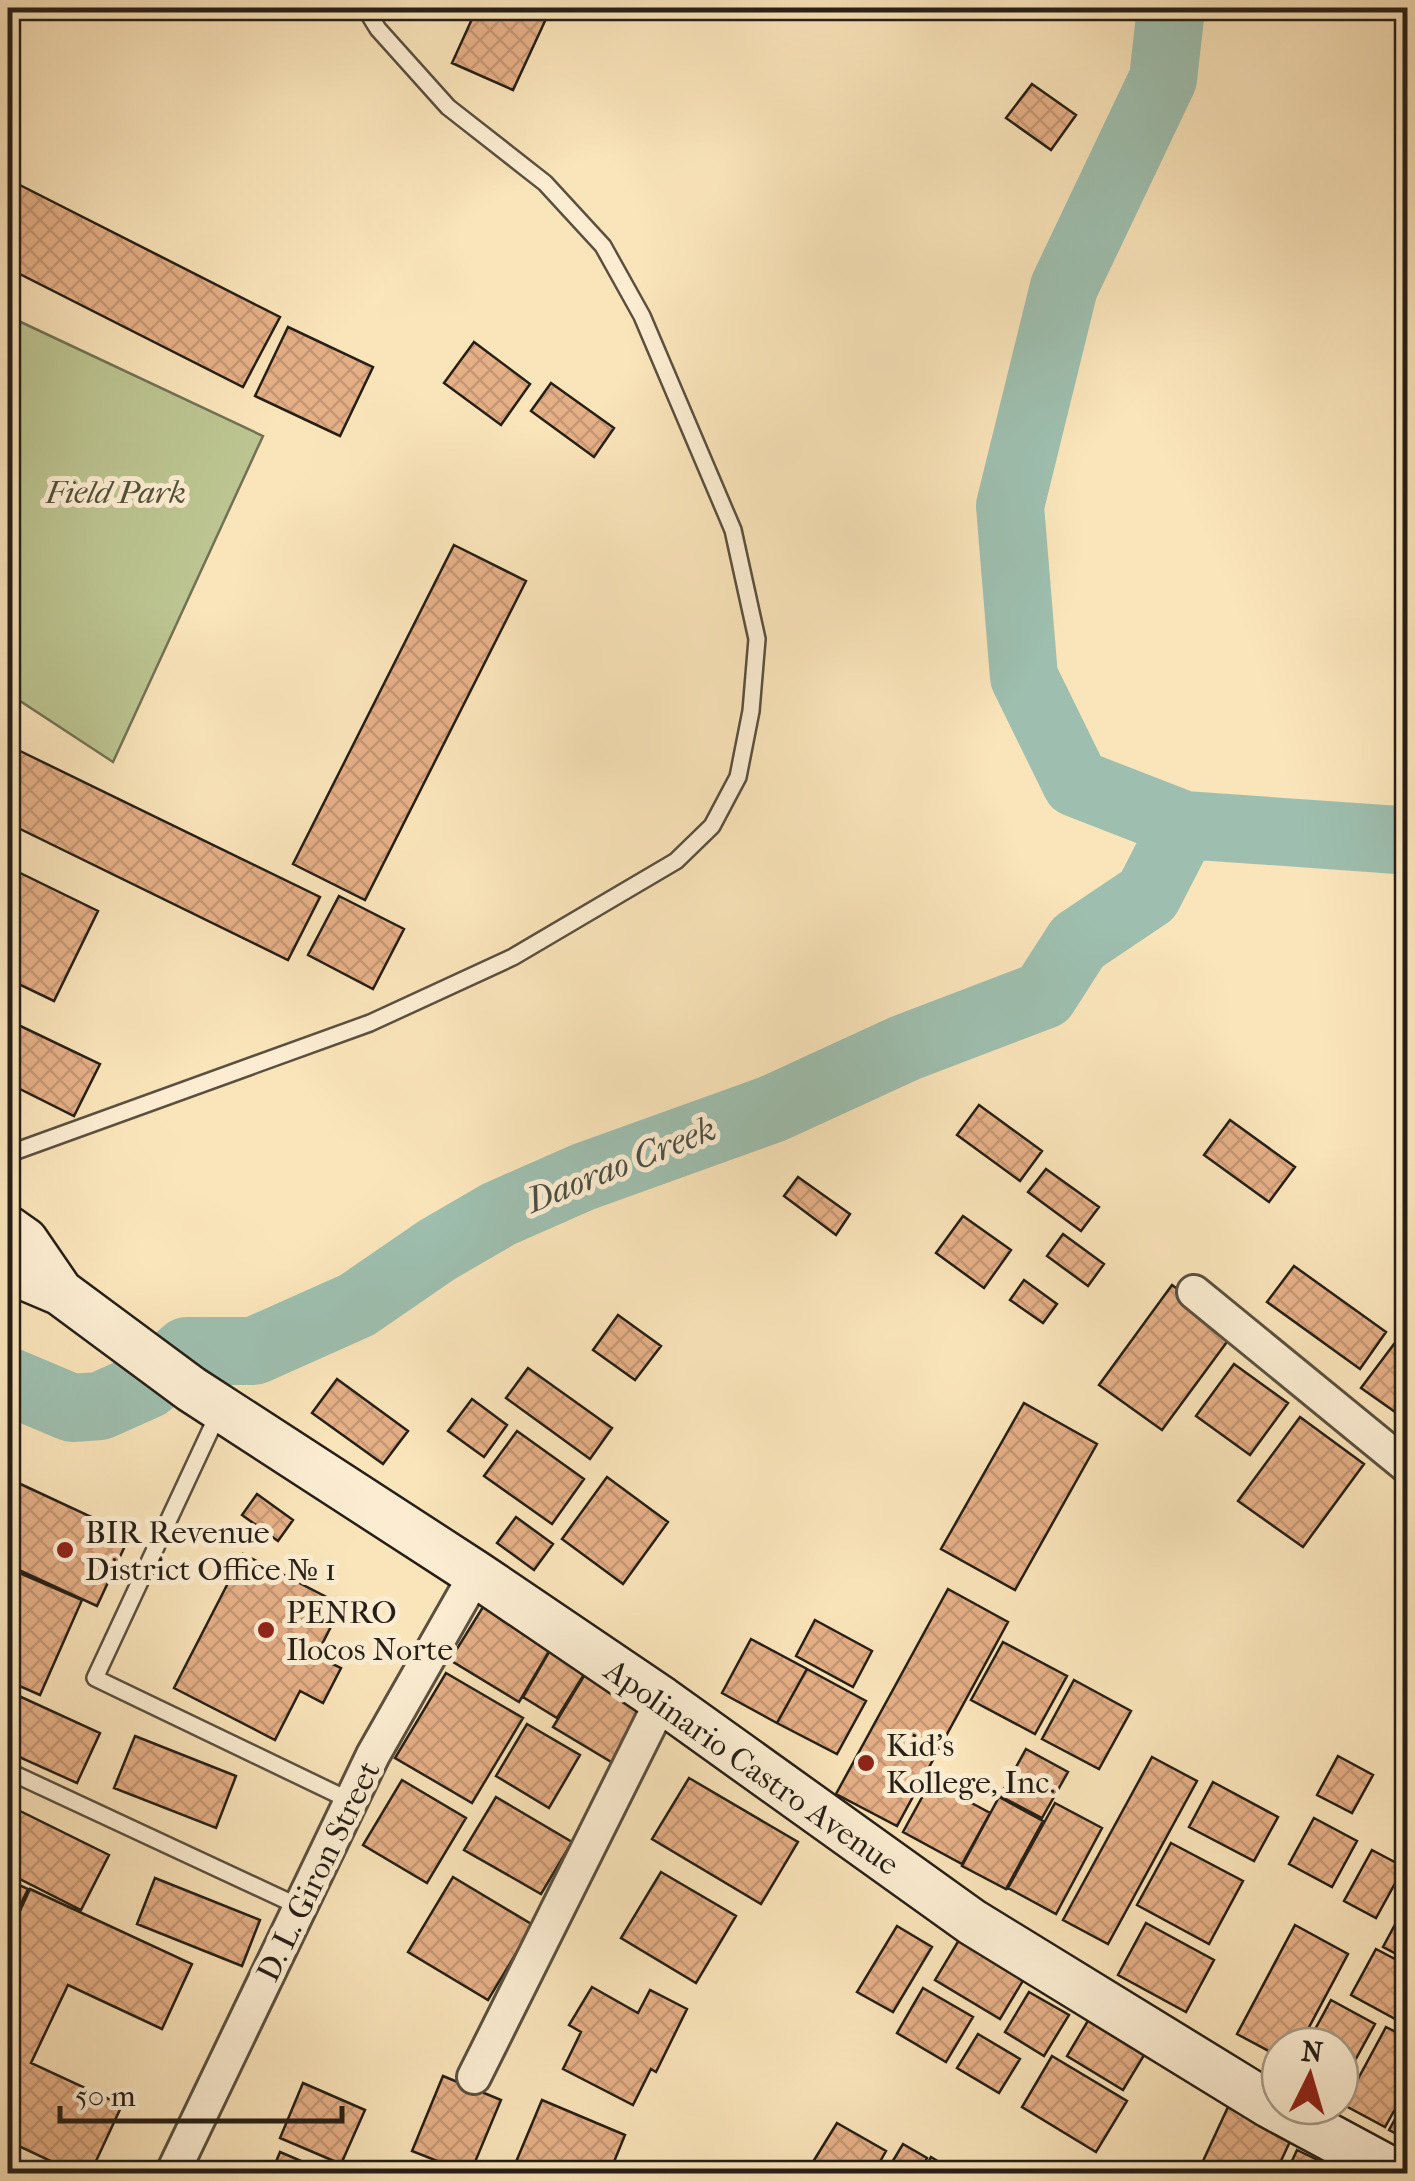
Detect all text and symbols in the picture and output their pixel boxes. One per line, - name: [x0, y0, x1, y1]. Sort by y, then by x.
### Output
- park label: Field Park: [45, 474, 186, 511]
- water label: Daorao Creek: [519, 1108, 722, 1222]
- place label: BIR Revenue District Office № 1: [85, 1514, 336, 1588]
- marker: BIR Revenue District Office № 1: [54, 1539, 76, 1561]
- place label: PENRO Ilocos Norte: [286, 1594, 453, 1668]
- marker: PENRO Ilocos Norte: [255, 1619, 277, 1641]
- street label: Apolinario Castro Avenue: [596, 1650, 906, 1883]
- place label: Kid's Kollege, Inc.: [886, 1727, 1056, 1801]
- marker: Kid's Kollege, Inc.: [855, 1752, 877, 1774]
- street label: D. L. Giron Street: [249, 1755, 388, 1987]
- north arrow: [1260, 2026, 1360, 2126]
- text: N: [1300, 2034, 1325, 2069]
- scale bar: [60, 2061, 342, 2123]
- text: 50 m: [75, 2079, 136, 2114]

